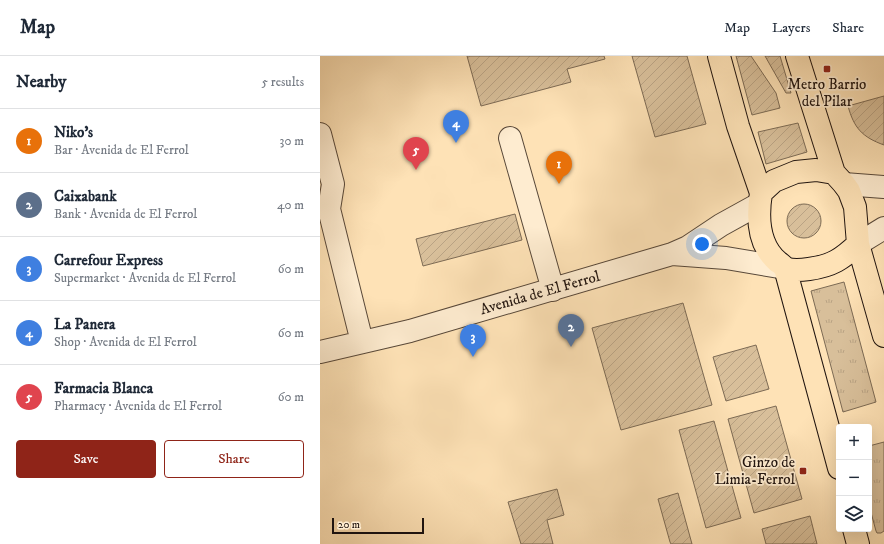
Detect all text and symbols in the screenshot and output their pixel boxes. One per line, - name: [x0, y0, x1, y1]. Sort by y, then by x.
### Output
- text: Map: [20, 16, 55, 39]
- text: Map: [724, 19, 750, 37]
- text: Layers: [772, 19, 810, 37]
- text: Share: [832, 19, 864, 37]
- marker: Metro Barrio del Pilar: [822, 64, 832, 74]
- text: Nearby: [16, 71, 66, 93]
- text: 5 results: [262, 74, 304, 90]
- place label: Metro Barrio del Pilar: [788, 75, 866, 111]
- pin: 4: [443, 110, 469, 143]
- text: Niko's: [54, 123, 93, 142]
- text: 1: [27, 133, 31, 149]
- text: 30 m: [280, 133, 304, 149]
- pin: 5: [403, 137, 429, 170]
- text: Bar · Avenida de El Ferrol: [54, 142, 189, 158]
- pin: 1: [546, 151, 572, 184]
- text: Caixabank: [54, 187, 117, 206]
- text: 2: [26, 197, 32, 213]
- text: 40 m: [277, 197, 304, 213]
- text: Bank · Avenida de El Ferrol: [54, 206, 197, 222]
- your location: [692, 234, 712, 254]
- text: Carrefour Express: [54, 251, 163, 270]
- text: 3: [27, 261, 31, 277]
- text: 60 m: [278, 261, 304, 277]
- street label: Avenida de El Ferrol: [478, 267, 603, 319]
- text: Supermarket · Avenida de El Ferrol: [54, 270, 236, 286]
- pin: 2: [558, 314, 584, 347]
- text: La Panera: [54, 315, 115, 334]
- pin: 3: [460, 324, 486, 357]
- text: 4: [25, 325, 33, 341]
- text: 60 m: [278, 325, 304, 341]
- text: Shop · Avenida de El Ferrol: [54, 334, 197, 350]
- text: Farmacia Blanca: [54, 379, 153, 398]
- text: 5: [26, 389, 32, 405]
- text: 60 m: [278, 389, 304, 405]
- text: Pharmacy · Avenida de El Ferrol: [54, 398, 222, 414]
- map controls: [836, 424, 872, 532]
- button: +: [836, 424, 872, 460]
- button: Save: [16, 440, 156, 478]
- button: Share: [164, 440, 304, 478]
- place label: Ginzo de Limia-Ferrol: [715, 453, 795, 489]
- button: −: [836, 460, 872, 496]
- marker: Ginzo de Limia-Ferrol: [798, 466, 808, 476]
- button: layers: [836, 496, 872, 532]
- scale bar: [332, 516, 424, 535]
- text: 20 m: [338, 518, 360, 532]

